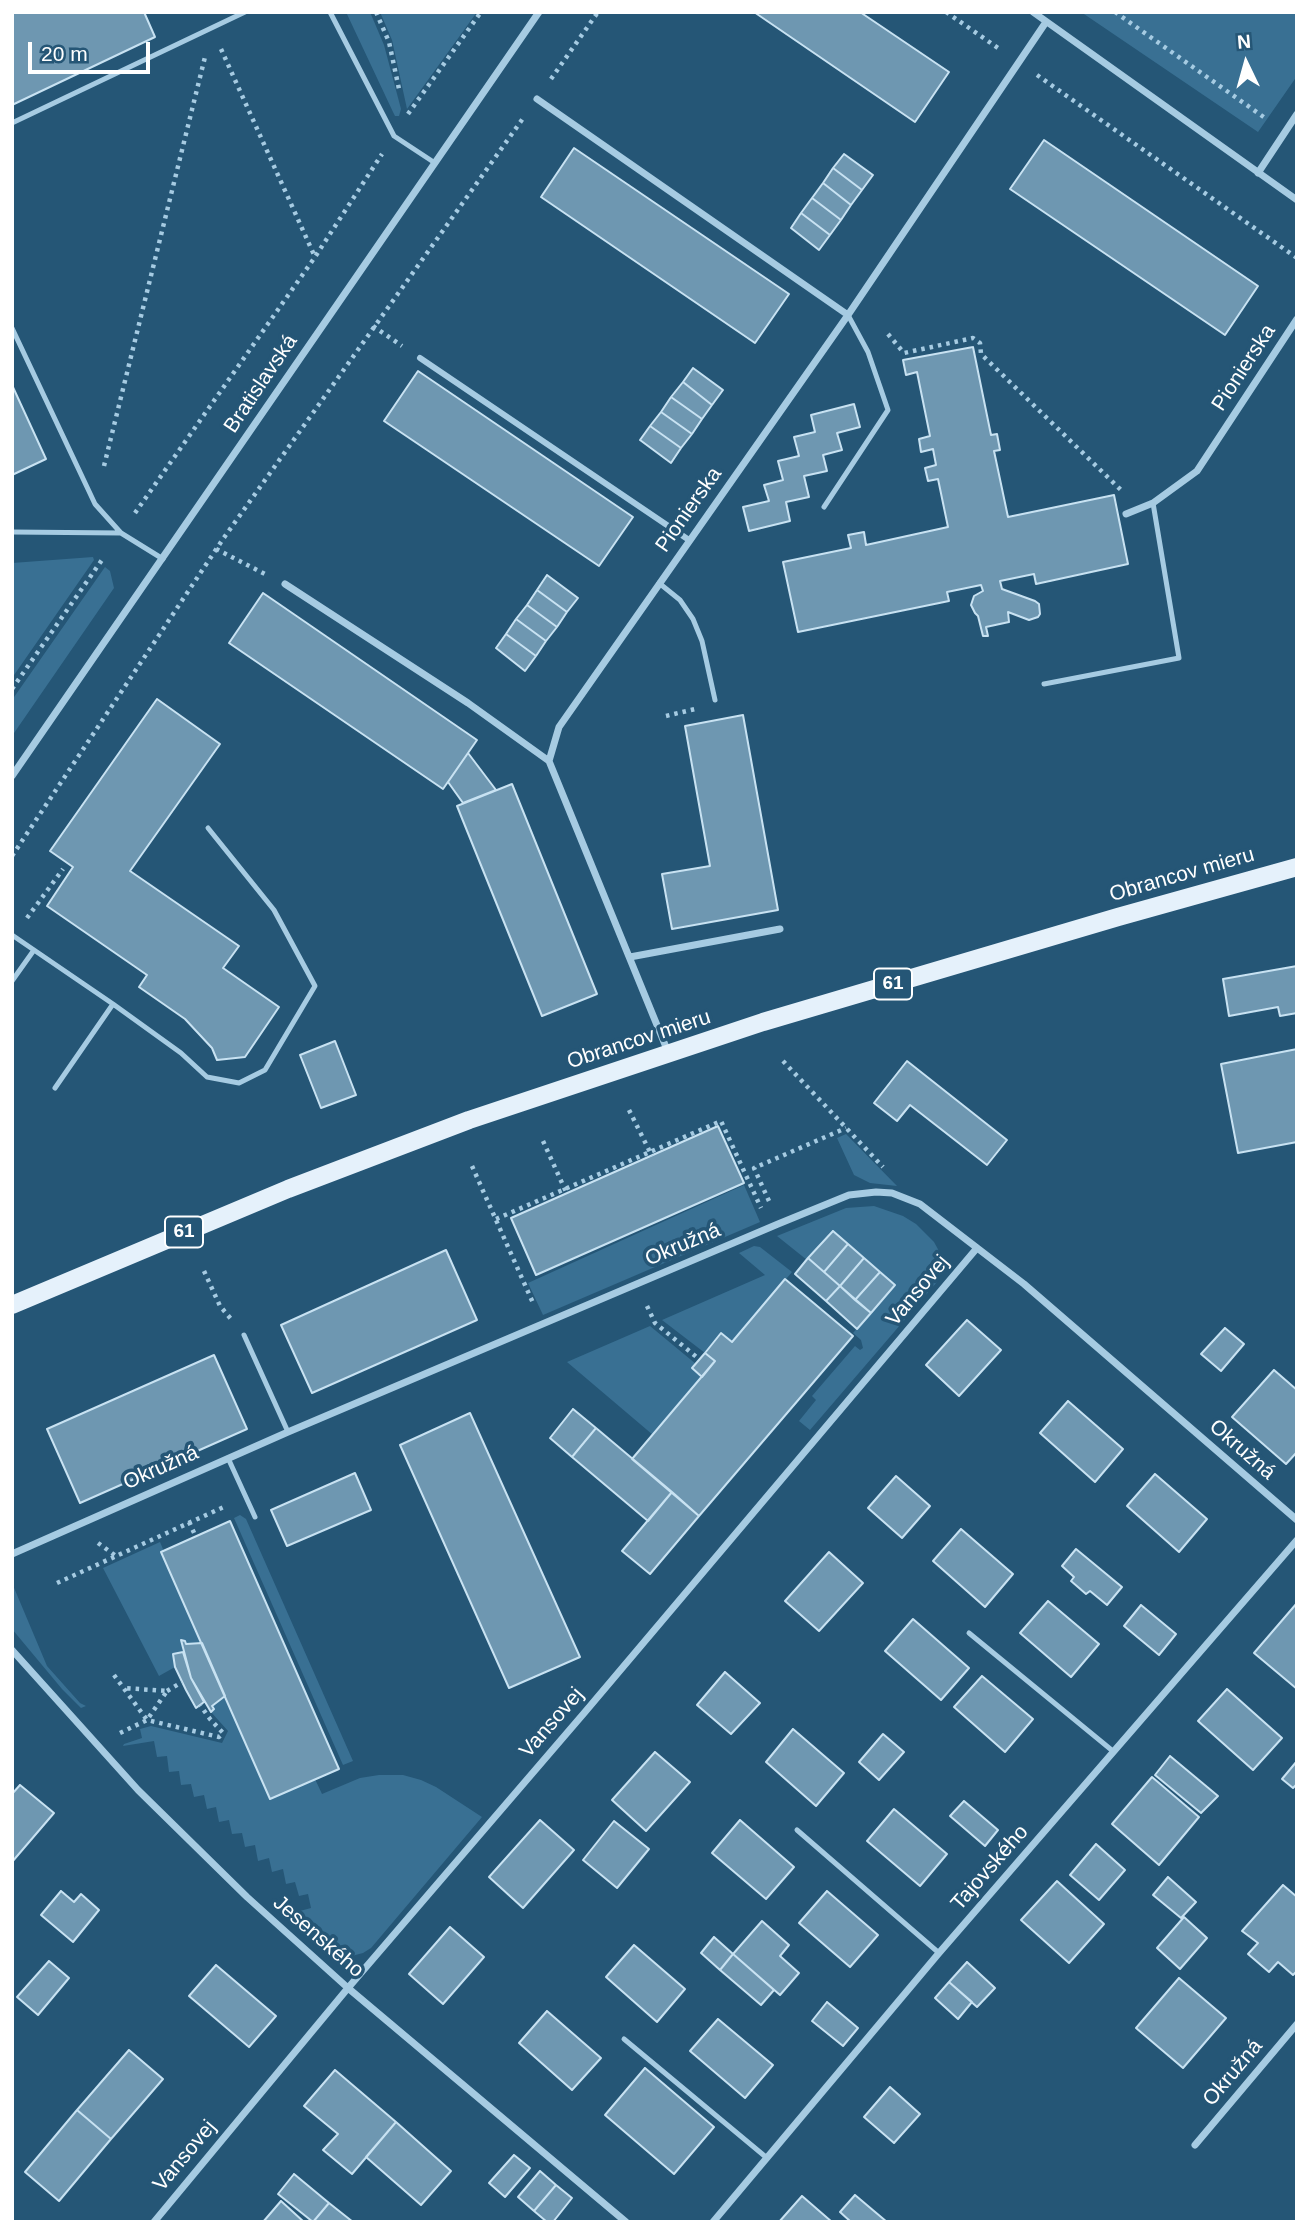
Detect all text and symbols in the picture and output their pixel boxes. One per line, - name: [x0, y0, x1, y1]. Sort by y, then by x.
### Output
- scale bar: [32, 28, 154, 72]
- north arrow: [1211, 28, 1281, 98]
- text: N: [1236, 31, 1252, 53]
- text: 20 m: [41, 42, 88, 65]
- street label: Pionierska: [1207, 320, 1281, 416]
- street label: Bratislavská: [219, 330, 303, 438]
- street label: Pionierska: [651, 463, 727, 557]
- street label: Obrancov mieru: [1107, 842, 1257, 908]
- road number: 61: [874, 968, 912, 1000]
- street label: Obrancov mieru: [564, 1005, 714, 1075]
- road number: 61: [165, 1216, 203, 1248]
- street label: Okružná: [642, 1218, 724, 1272]
- street label: Vansovej: [881, 1250, 955, 1332]
- street label: Okružná: [1204, 1414, 1280, 1486]
- street label: Okružná: [120, 1440, 202, 1496]
- street label: Vansovej: [515, 1683, 589, 1763]
- street label: Tajovského: [946, 1820, 1034, 1916]
- street label: Jesenského: [267, 1891, 369, 1983]
- street label: Okružná: [1198, 2035, 1268, 2111]
- street label: Vansovej: [148, 2115, 222, 2197]

